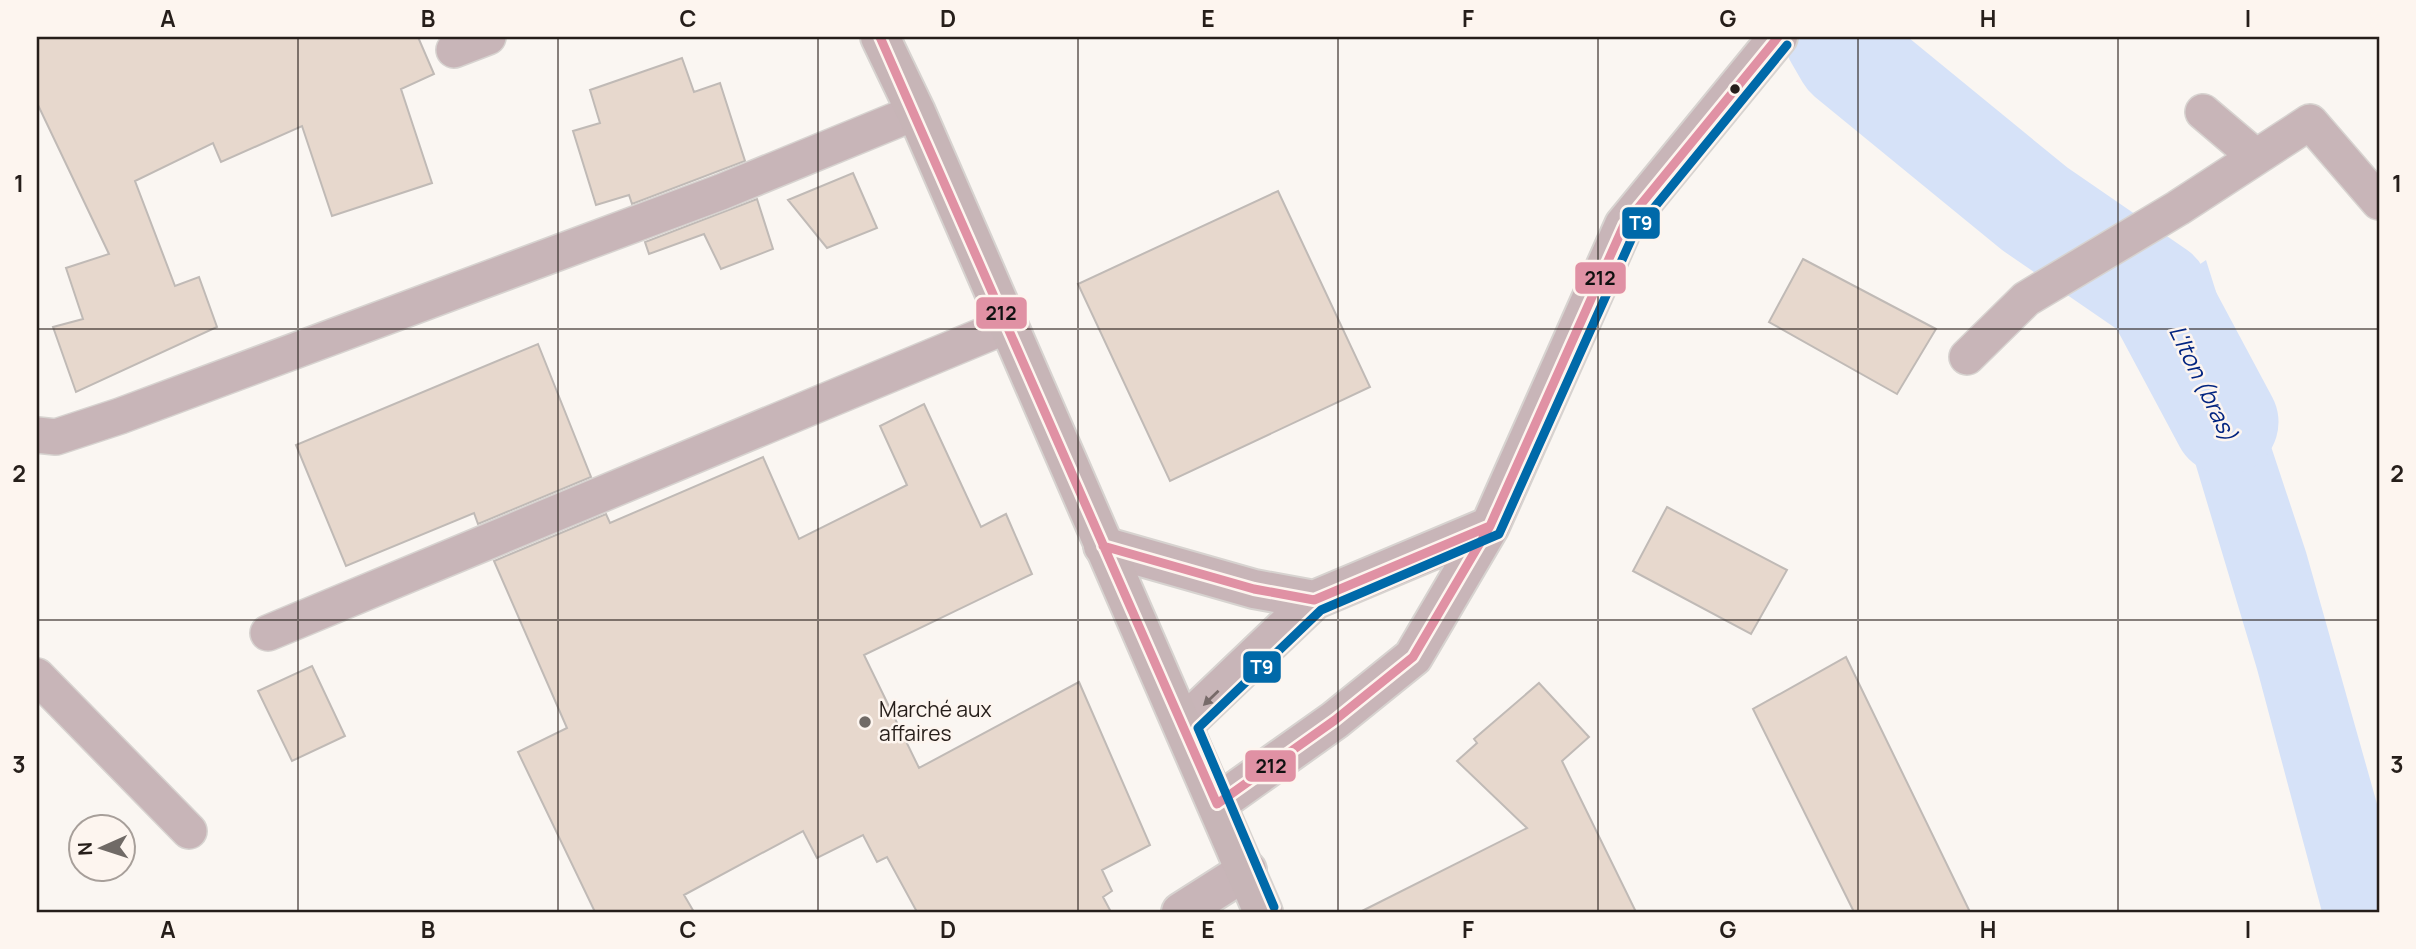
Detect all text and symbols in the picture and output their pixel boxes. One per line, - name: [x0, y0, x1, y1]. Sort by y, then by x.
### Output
- text: A: [160, 2, 176, 34]
- text: B: [421, 2, 435, 34]
- text: C: [680, 2, 697, 34]
- text: D: [940, 2, 956, 34]
- text: E: [1201, 2, 1215, 34]
- text: F: [1462, 2, 1474, 34]
- text: G: [1720, 2, 1737, 34]
- text: H: [1980, 2, 1996, 34]
- text: I: [2245, 2, 2251, 34]
- unlabelled marker: [1728, 82, 1742, 96]
- text: 1: [14, 167, 24, 199]
- text: 1: [2392, 167, 2402, 199]
- line badge: T9: [1621, 206, 1661, 240]
- text: T9: [1629, 210, 1653, 236]
- line badge: 212: [1574, 261, 1627, 295]
- text: 212: [1585, 265, 1615, 291]
- line badge: 212: [975, 296, 1028, 330]
- text: 212: [986, 300, 1016, 326]
- water label: L'Iton (bras): [2162, 319, 2246, 446]
- text: 2: [12, 457, 26, 489]
- text: 2: [2390, 457, 2404, 489]
- line badge: T9: [1242, 650, 1282, 684]
- text: T9: [1250, 654, 1274, 680]
- one-way arrow: [1202, 689, 1219, 706]
- place label: Marché aux affaires: [879, 695, 991, 747]
- marker: Marché aux affaires: [857, 714, 873, 730]
- text: 3: [12, 748, 26, 780]
- text: 3: [2390, 748, 2404, 780]
- line badge: 212: [1244, 749, 1297, 783]
- text: 212: [1256, 753, 1286, 779]
- north arrow: [66, 813, 136, 883]
- text: N: [72, 841, 98, 856]
- text: A: [160, 913, 176, 945]
- text: B: [421, 913, 435, 945]
- text: C: [680, 913, 697, 945]
- text: D: [940, 913, 956, 945]
- text: E: [1201, 913, 1215, 945]
- text: F: [1462, 913, 1474, 945]
- text: G: [1720, 913, 1737, 945]
- text: H: [1980, 913, 1996, 945]
- text: I: [2245, 913, 2251, 945]

